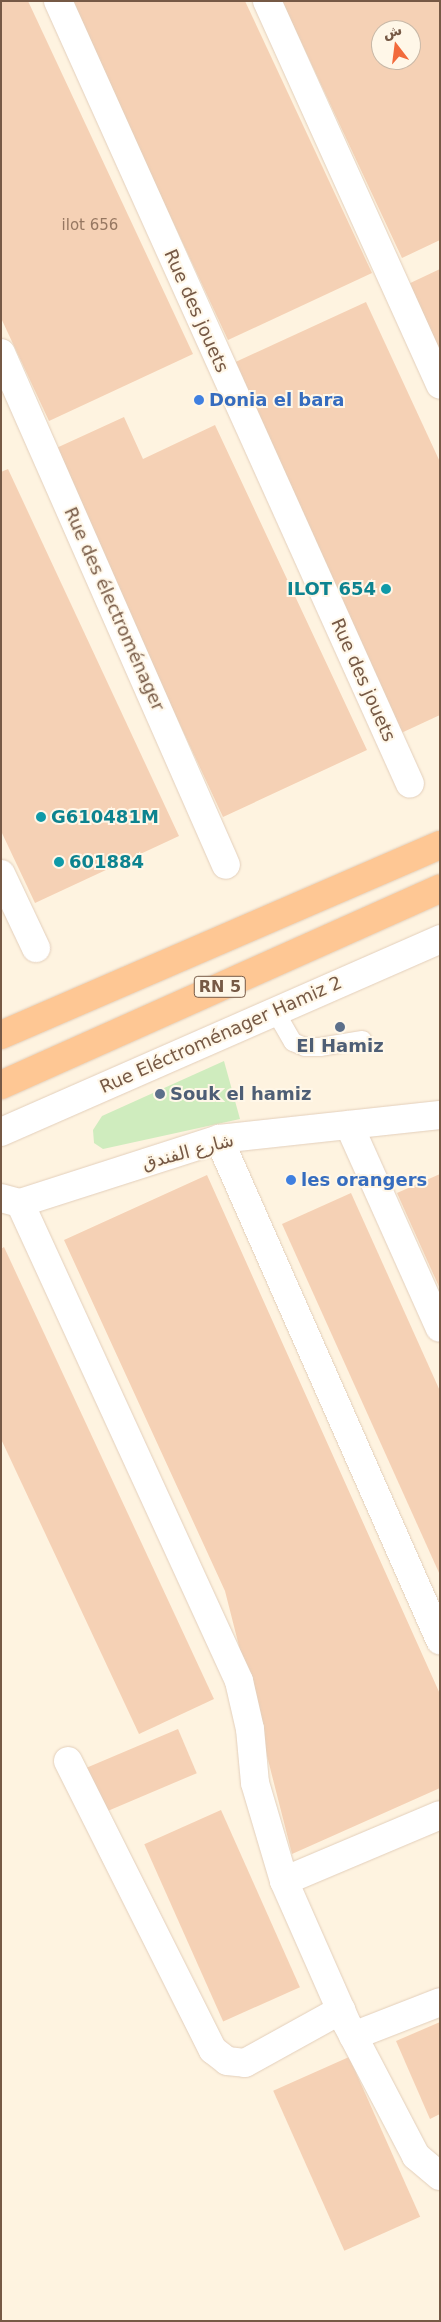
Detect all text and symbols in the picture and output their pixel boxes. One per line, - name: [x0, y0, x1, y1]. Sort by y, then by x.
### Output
- north arrow: [371, 20, 421, 70]
- text: ش: [381, 21, 404, 42]
- house number: ilot 656: [62, 217, 118, 235]
- street label: Rue des jouets: [159, 246, 233, 376]
- place label: Donia el bara: [209, 389, 344, 411]
- marker: Donia el bara: [193, 394, 205, 406]
- street label: Rue des électroménager: [59, 504, 169, 714]
- place label: ILOT 654: [287, 578, 376, 600]
- marker: ILOT 654: [380, 583, 392, 595]
- street label: Rue des jouets: [326, 615, 400, 745]
- place label: G610481M: [51, 806, 159, 828]
- marker: G610481M: [35, 811, 47, 823]
- place label: 601884: [69, 851, 144, 873]
- marker: 601884: [53, 856, 65, 868]
- street label: Rue Eléctroménager Hamiz 2: [97, 972, 345, 1098]
- road number: RN 5: [194, 974, 246, 1000]
- marker: El Hamiz: [334, 1021, 346, 1033]
- place label: El Hamiz: [296, 1035, 384, 1057]
- place label: Souk el hamiz: [170, 1083, 311, 1105]
- marker: Souk el hamiz: [154, 1088, 166, 1100]
- street label: شارع الفندق: [140, 1129, 236, 1175]
- place label: les orangers: [301, 1169, 427, 1191]
- marker: les orangers: [285, 1174, 297, 1186]

